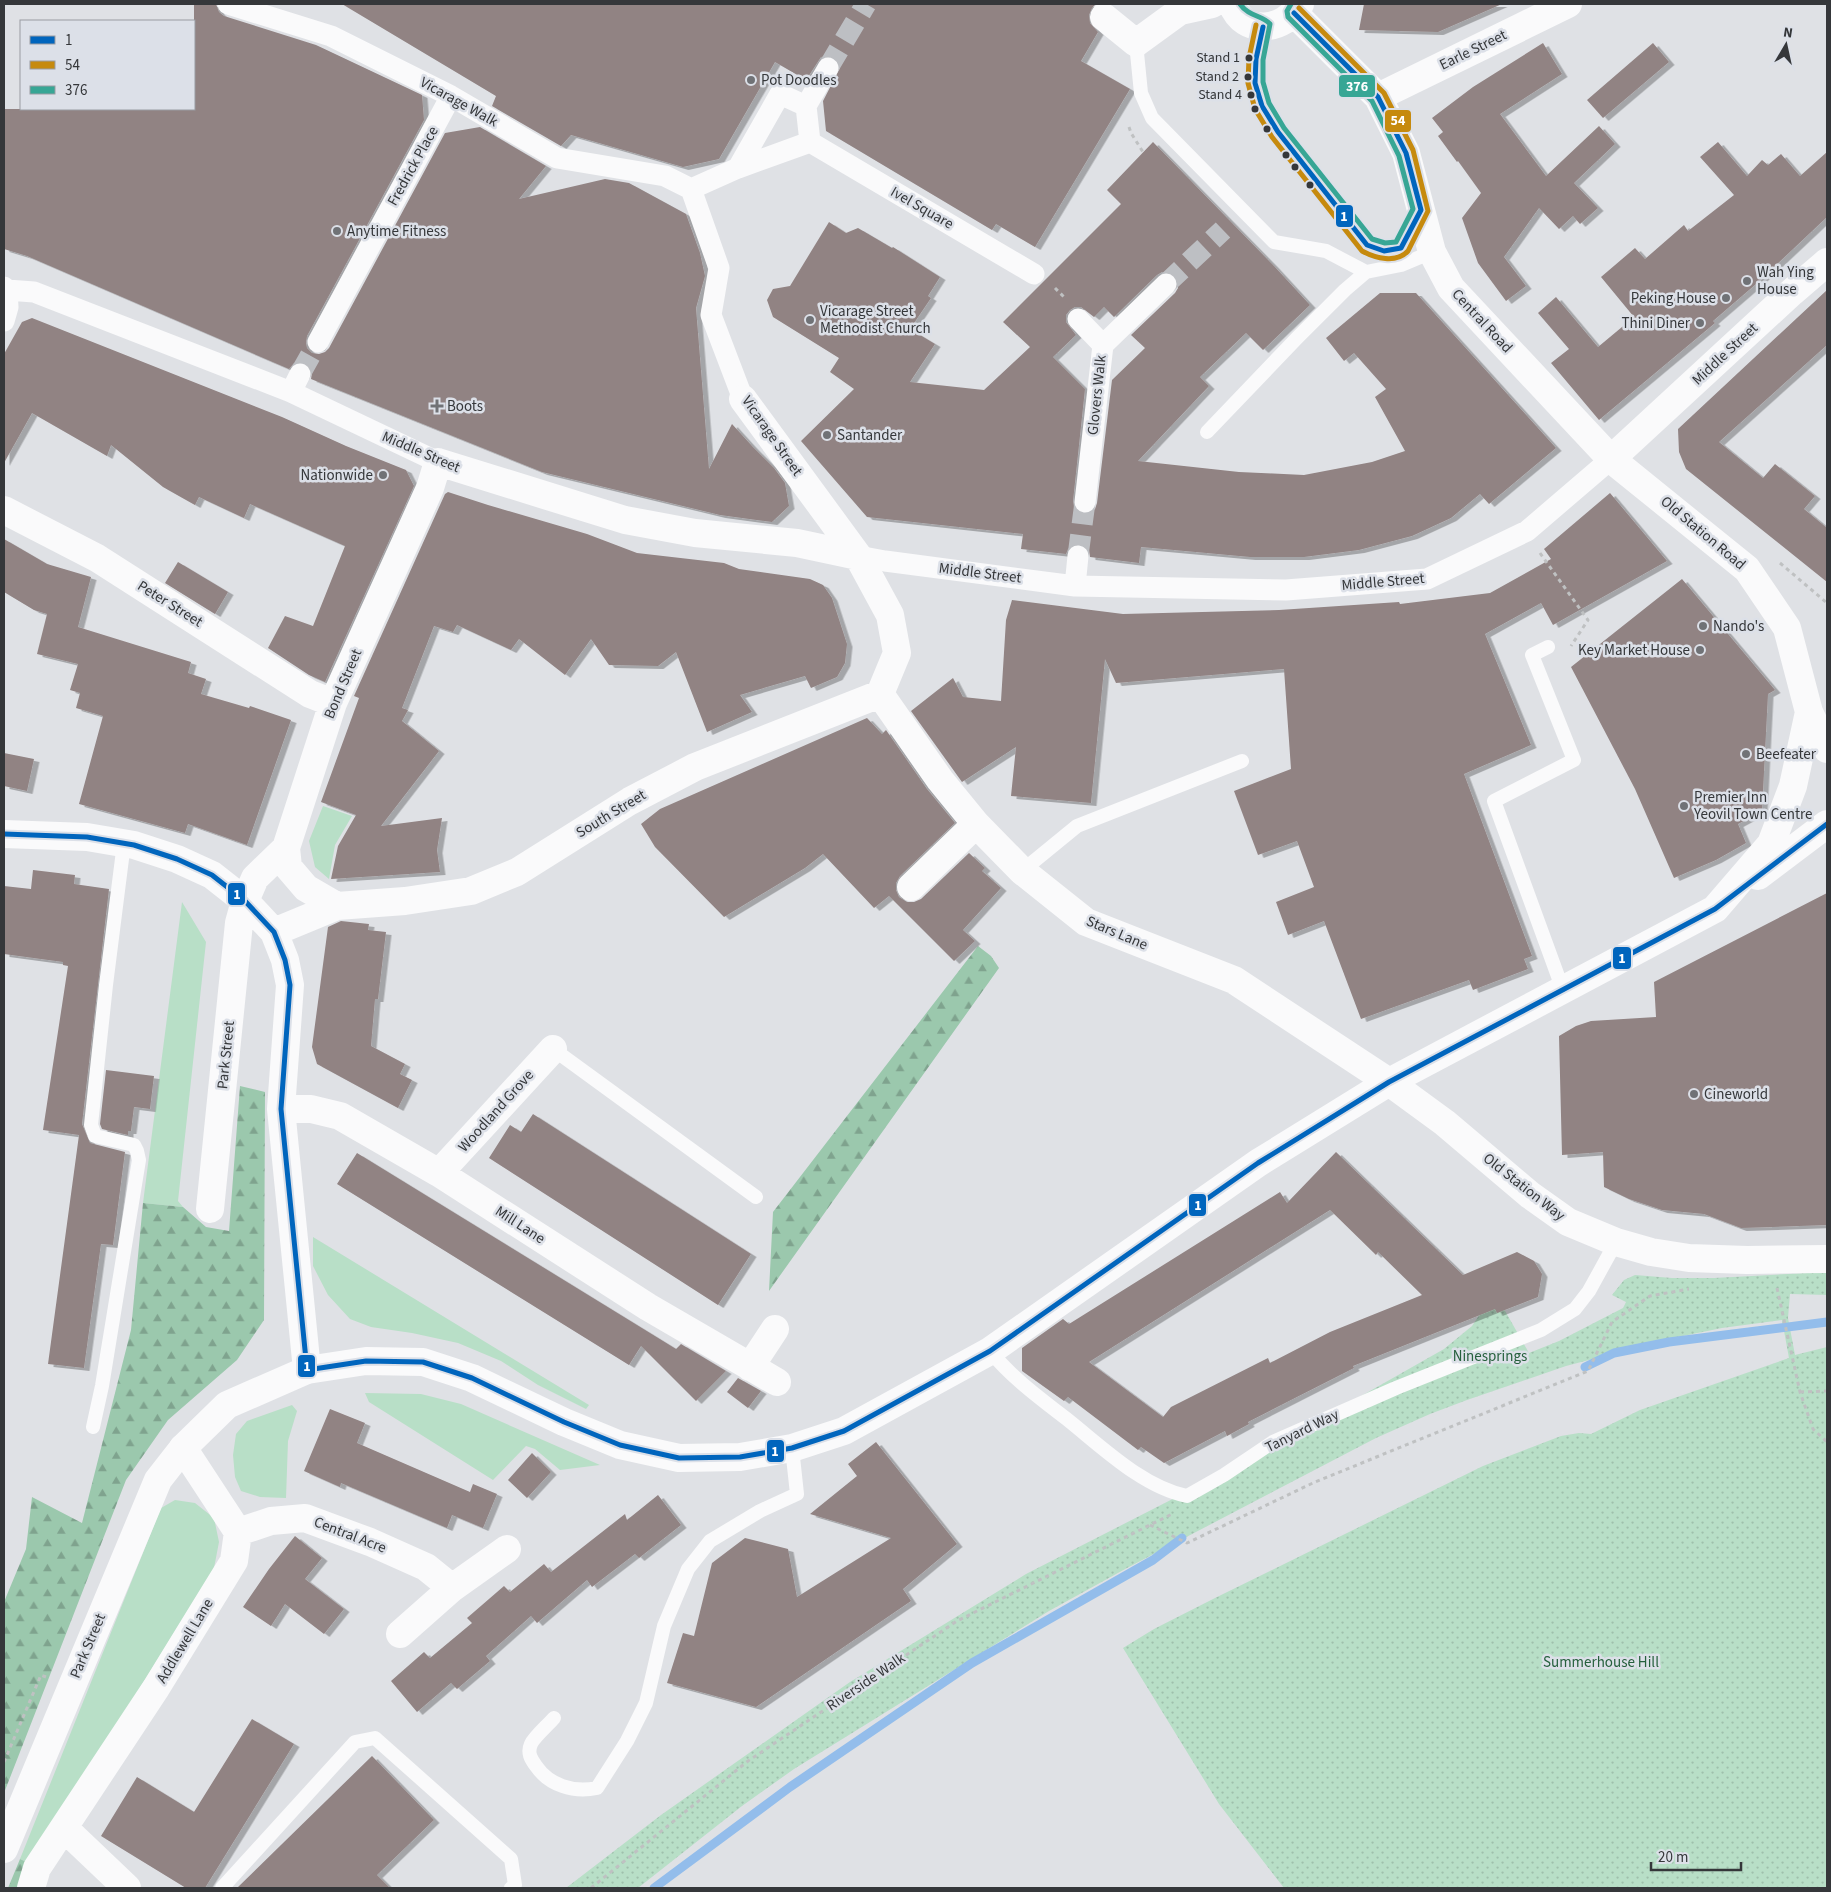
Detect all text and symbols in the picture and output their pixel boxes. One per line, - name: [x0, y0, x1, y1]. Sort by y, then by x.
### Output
- legend: [20, 20, 195, 110]
- north arrow: [1761, 20, 1811, 70]
- text: N: [1782, 23, 1794, 44]
- street label: Earle Street: [1436, 25, 1510, 75]
- text: 1: [65, 30, 72, 51]
- place label: Stand 1: [1196, 48, 1240, 68]
- marker: Stand 1: [1244, 53, 1254, 63]
- text: 54: [65, 55, 80, 76]
- place label: Stand 2: [1195, 67, 1239, 87]
- place label: Pot Doodles: [761, 70, 836, 91]
- street label: Vicarage Walk: [416, 72, 502, 132]
- marker: Stand 2: [1243, 72, 1253, 82]
- marker: Pot Doodles: [745, 74, 757, 86]
- line badge: 376: [1338, 74, 1376, 98]
- text: 376: [1346, 77, 1368, 97]
- text: 376: [65, 80, 87, 101]
- place label: Stand 4: [1198, 85, 1242, 105]
- marker: Stand 4: [1246, 90, 1256, 100]
- unlabelled marker: [1250, 104, 1260, 114]
- line badge: 54: [1384, 109, 1412, 133]
- text: 54: [1391, 111, 1406, 131]
- street label: Fredrick Place: [383, 122, 443, 210]
- unlabelled marker: [1262, 124, 1272, 134]
- unlabelled marker: [1281, 150, 1291, 160]
- unlabelled marker: [1290, 162, 1300, 172]
- unlabelled marker: [1305, 180, 1315, 190]
- street label: Ivel Square: [887, 181, 957, 235]
- line badge: 1: [1335, 204, 1354, 228]
- text: 1: [1340, 207, 1348, 227]
- place label: Anytime Fitness: [347, 221, 446, 242]
- marker: Anytime Fitness: [331, 225, 343, 237]
- place label: Wah Ying House: [1757, 262, 1814, 300]
- marker: Wah Ying House: [1741, 275, 1753, 287]
- street label: Central Road: [1447, 284, 1517, 358]
- place label: Peking House: [1631, 288, 1716, 309]
- marker: Peking House: [1720, 292, 1732, 304]
- place label: Vicarage Street Methodist Church: [820, 301, 931, 339]
- place label: Thini Diner: [1621, 313, 1691, 334]
- marker: Vicarage Street Methodist Church: [804, 314, 816, 326]
- marker: Thini Diner: [1694, 317, 1706, 329]
- street label: Middle Street: [1687, 318, 1763, 390]
- street label: Glovers Walk: [1082, 353, 1112, 436]
- street label: Vicarage Street: [737, 392, 807, 480]
- place label: Boots: [447, 396, 483, 417]
- marker: Boots: [431, 400, 443, 412]
- place label: Santander: [837, 425, 903, 446]
- street label: Middle Street: [379, 426, 463, 478]
- marker: Santander: [821, 429, 833, 441]
- place label: Nationwide: [301, 465, 373, 486]
- marker: Nationwide: [377, 469, 389, 481]
- street label: Old Station Road: [1656, 491, 1750, 575]
- street label: Middle Street: [937, 558, 1023, 588]
- street label: Middle Street: [1341, 568, 1425, 596]
- street label: Peter Street: [133, 576, 207, 632]
- place label: Nando's: [1713, 616, 1764, 637]
- marker: Nando's: [1697, 620, 1709, 632]
- place label: Key Market House: [1578, 640, 1690, 661]
- marker: Key Market House: [1694, 644, 1706, 656]
- street label: Bond Street: [319, 646, 367, 722]
- place label: Beefeater: [1756, 744, 1817, 765]
- marker: Beefeater: [1740, 748, 1752, 760]
- street label: South Street: [572, 785, 650, 843]
- place label: Premier Inn Yeovil Town Centre: [1693, 787, 1812, 825]
- marker: Premier Inn Yeovil Town Centre: [1678, 800, 1690, 812]
- line badge: 1: [227, 882, 246, 906]
- text: 1: [233, 885, 241, 905]
- street label: Stars Lane: [1083, 911, 1151, 955]
- line badge: 1: [1612, 946, 1632, 970]
- text: 1: [1618, 949, 1626, 969]
- street label: Park Street: [212, 1020, 240, 1090]
- street label: Woodland Grove: [453, 1065, 539, 1157]
- place label: Cineworld: [1704, 1084, 1768, 1105]
- marker: Cineworld: [1688, 1088, 1700, 1100]
- street label: Old Station Way: [1478, 1148, 1570, 1226]
- line badge: 1: [1188, 1193, 1207, 1217]
- text: 1: [1194, 1196, 1202, 1216]
- street label: Mill Lane: [491, 1201, 549, 1249]
- park label: Ninesprings: [1453, 1346, 1527, 1367]
- line badge: 1: [297, 1354, 316, 1378]
- text: 1: [303, 1357, 311, 1377]
- street label: Tanyard Way: [1262, 1404, 1342, 1458]
- line badge: 1: [766, 1439, 785, 1463]
- text: 1: [771, 1442, 779, 1462]
- street label: Central Acre: [311, 1512, 389, 1558]
- street label: Addlewell Lane: [151, 1595, 219, 1687]
- street label: Park Street: [65, 1610, 111, 1682]
- street label: Riverside Walk: [822, 1648, 910, 1716]
- park label: Summerhouse Hill: [1543, 1652, 1659, 1673]
- scale bar: [1651, 1840, 1741, 1872]
- text: 20 m: [1658, 1847, 1688, 1868]

